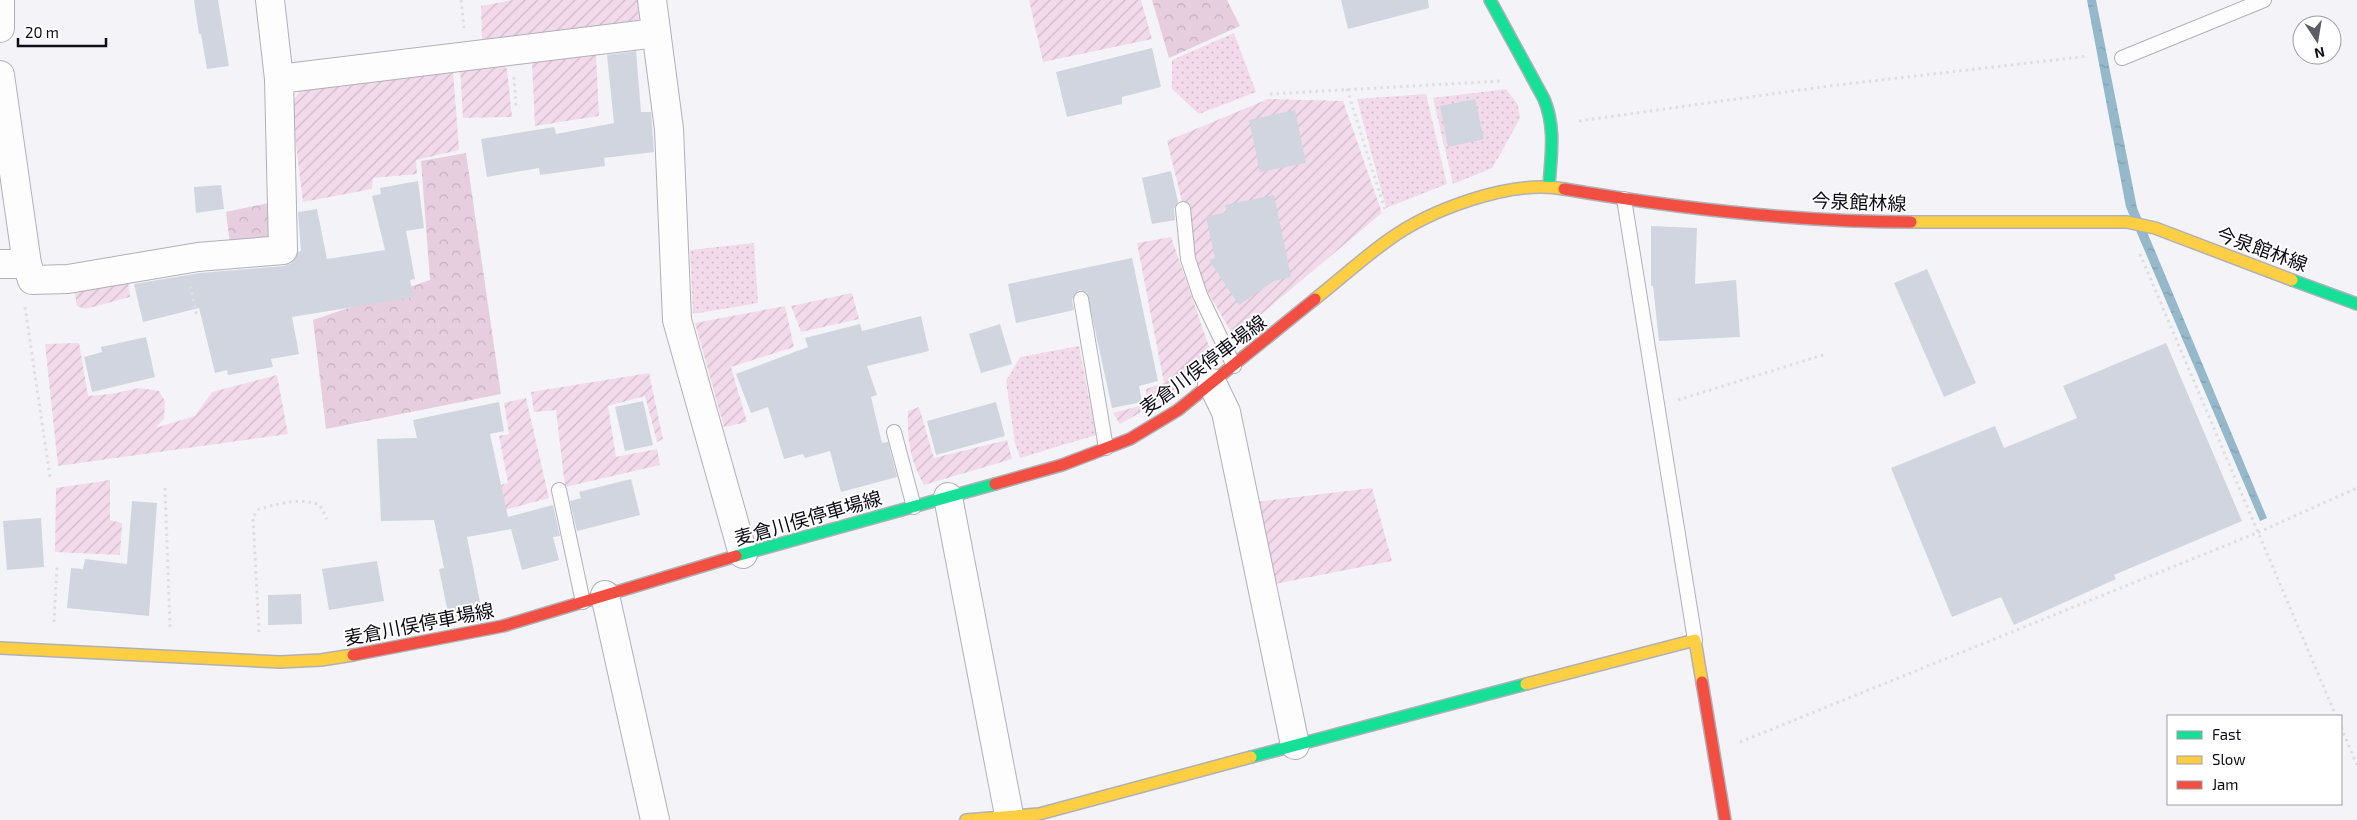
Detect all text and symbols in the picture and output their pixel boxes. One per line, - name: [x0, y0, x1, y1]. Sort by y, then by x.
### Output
- scale bar: [18, 15, 105, 47]
- north arrow: [2292, 15, 2342, 65]
- text: 20 m: [25, 23, 59, 41]
- text: N: [2313, 44, 2327, 63]
- street label: 今泉館林線: [1811, 188, 1907, 215]
- street label: 今泉館林線: [2214, 221, 2311, 276]
- street label: 麦倉川俣停車場線: [1135, 310, 1270, 420]
- street label: 麦倉川俣停車場線: [732, 486, 884, 550]
- street label: 麦倉川俣停車場線: [342, 598, 496, 649]
- legend: [2167, 715, 2342, 805]
- text: Fast: [2212, 725, 2242, 743]
- text: Slow: [2212, 750, 2246, 768]
- text: Jam: [2212, 775, 2238, 793]

